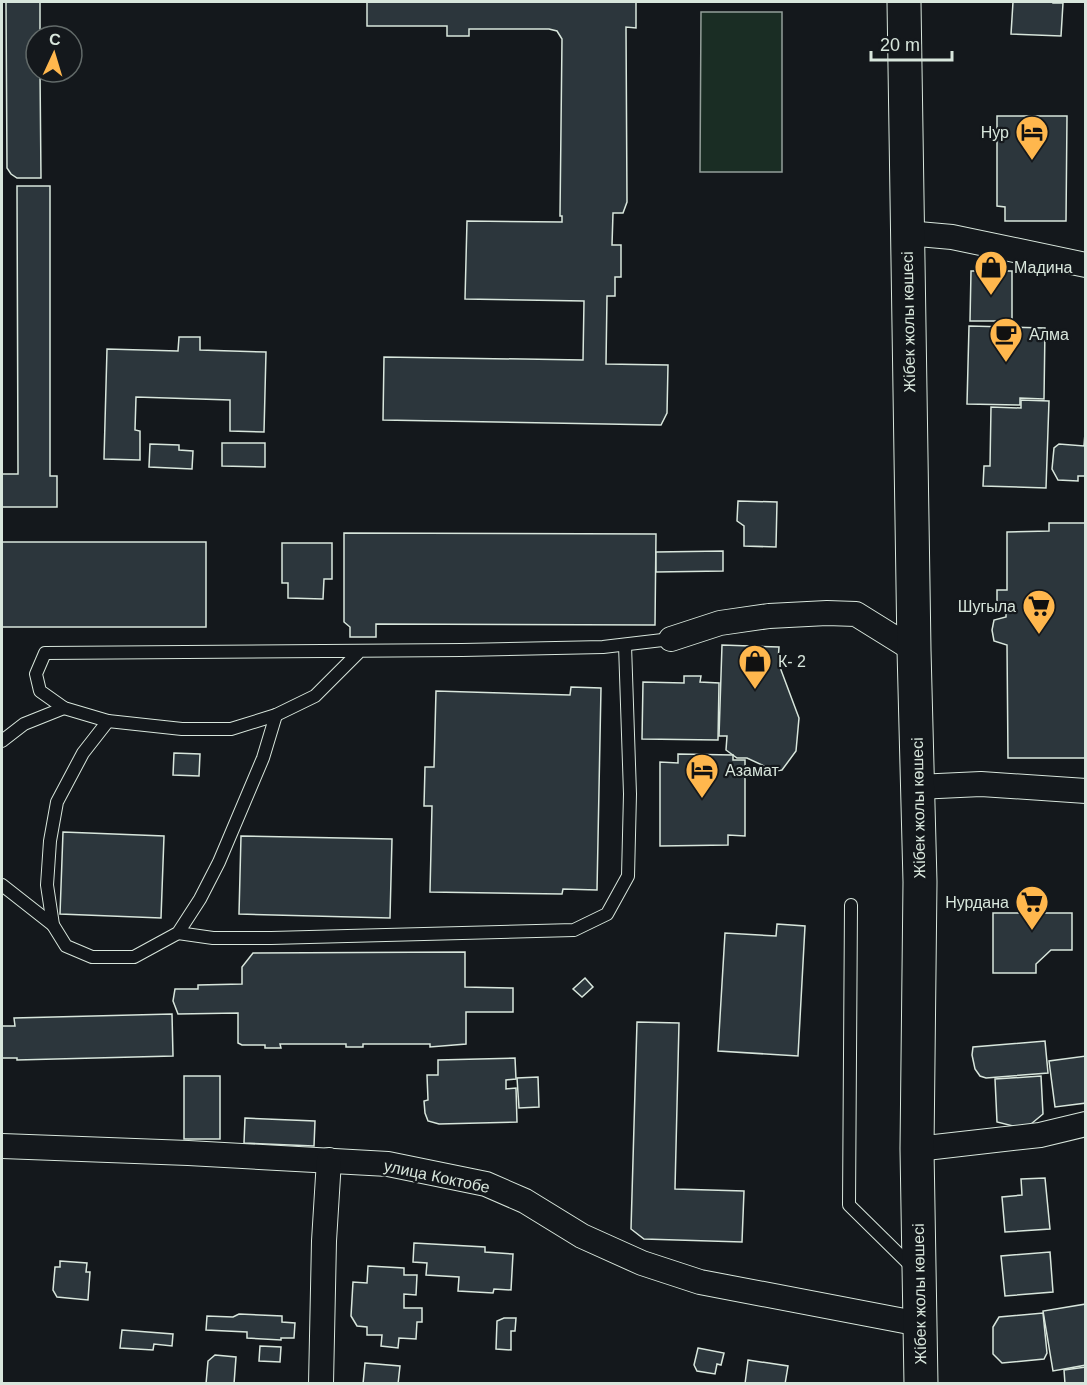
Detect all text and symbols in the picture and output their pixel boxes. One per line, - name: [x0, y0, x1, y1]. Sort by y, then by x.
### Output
- north arrow: [24, 24, 84, 84]
- scale bar: [871, 24, 952, 62]
- text: С: [49, 31, 62, 48]
- text: 20 m: [880, 35, 920, 55]
- hotel icon: Нур: [1014, 114, 1050, 161]
- place label: Нур: [981, 124, 1009, 141]
- shop icon: Мадина: [973, 249, 1009, 296]
- street label: Жібек жолы көшесі: [899, 251, 918, 393]
- place label: Мадина: [1014, 259, 1073, 276]
- cafe icon: Алма: [988, 316, 1024, 363]
- place label: Алма: [1029, 326, 1069, 343]
- supermarket icon: Шугыла: [1021, 588, 1057, 635]
- place label: Шугыла: [958, 598, 1016, 615]
- shop icon: К- 2: [737, 643, 773, 690]
- place label: К- 2: [778, 653, 806, 670]
- street label: Жібек жолы көшесі: [909, 737, 928, 879]
- hotel icon: Азамат: [684, 752, 720, 799]
- place label: Азамат: [725, 762, 779, 779]
- supermarket icon: Нурдана: [1014, 884, 1050, 931]
- place label: Нурдана: [945, 894, 1009, 911]
- street label: улица Коктобе: [382, 1157, 491, 1196]
- street label: Жібек жолы көшесі: [910, 1223, 929, 1365]

